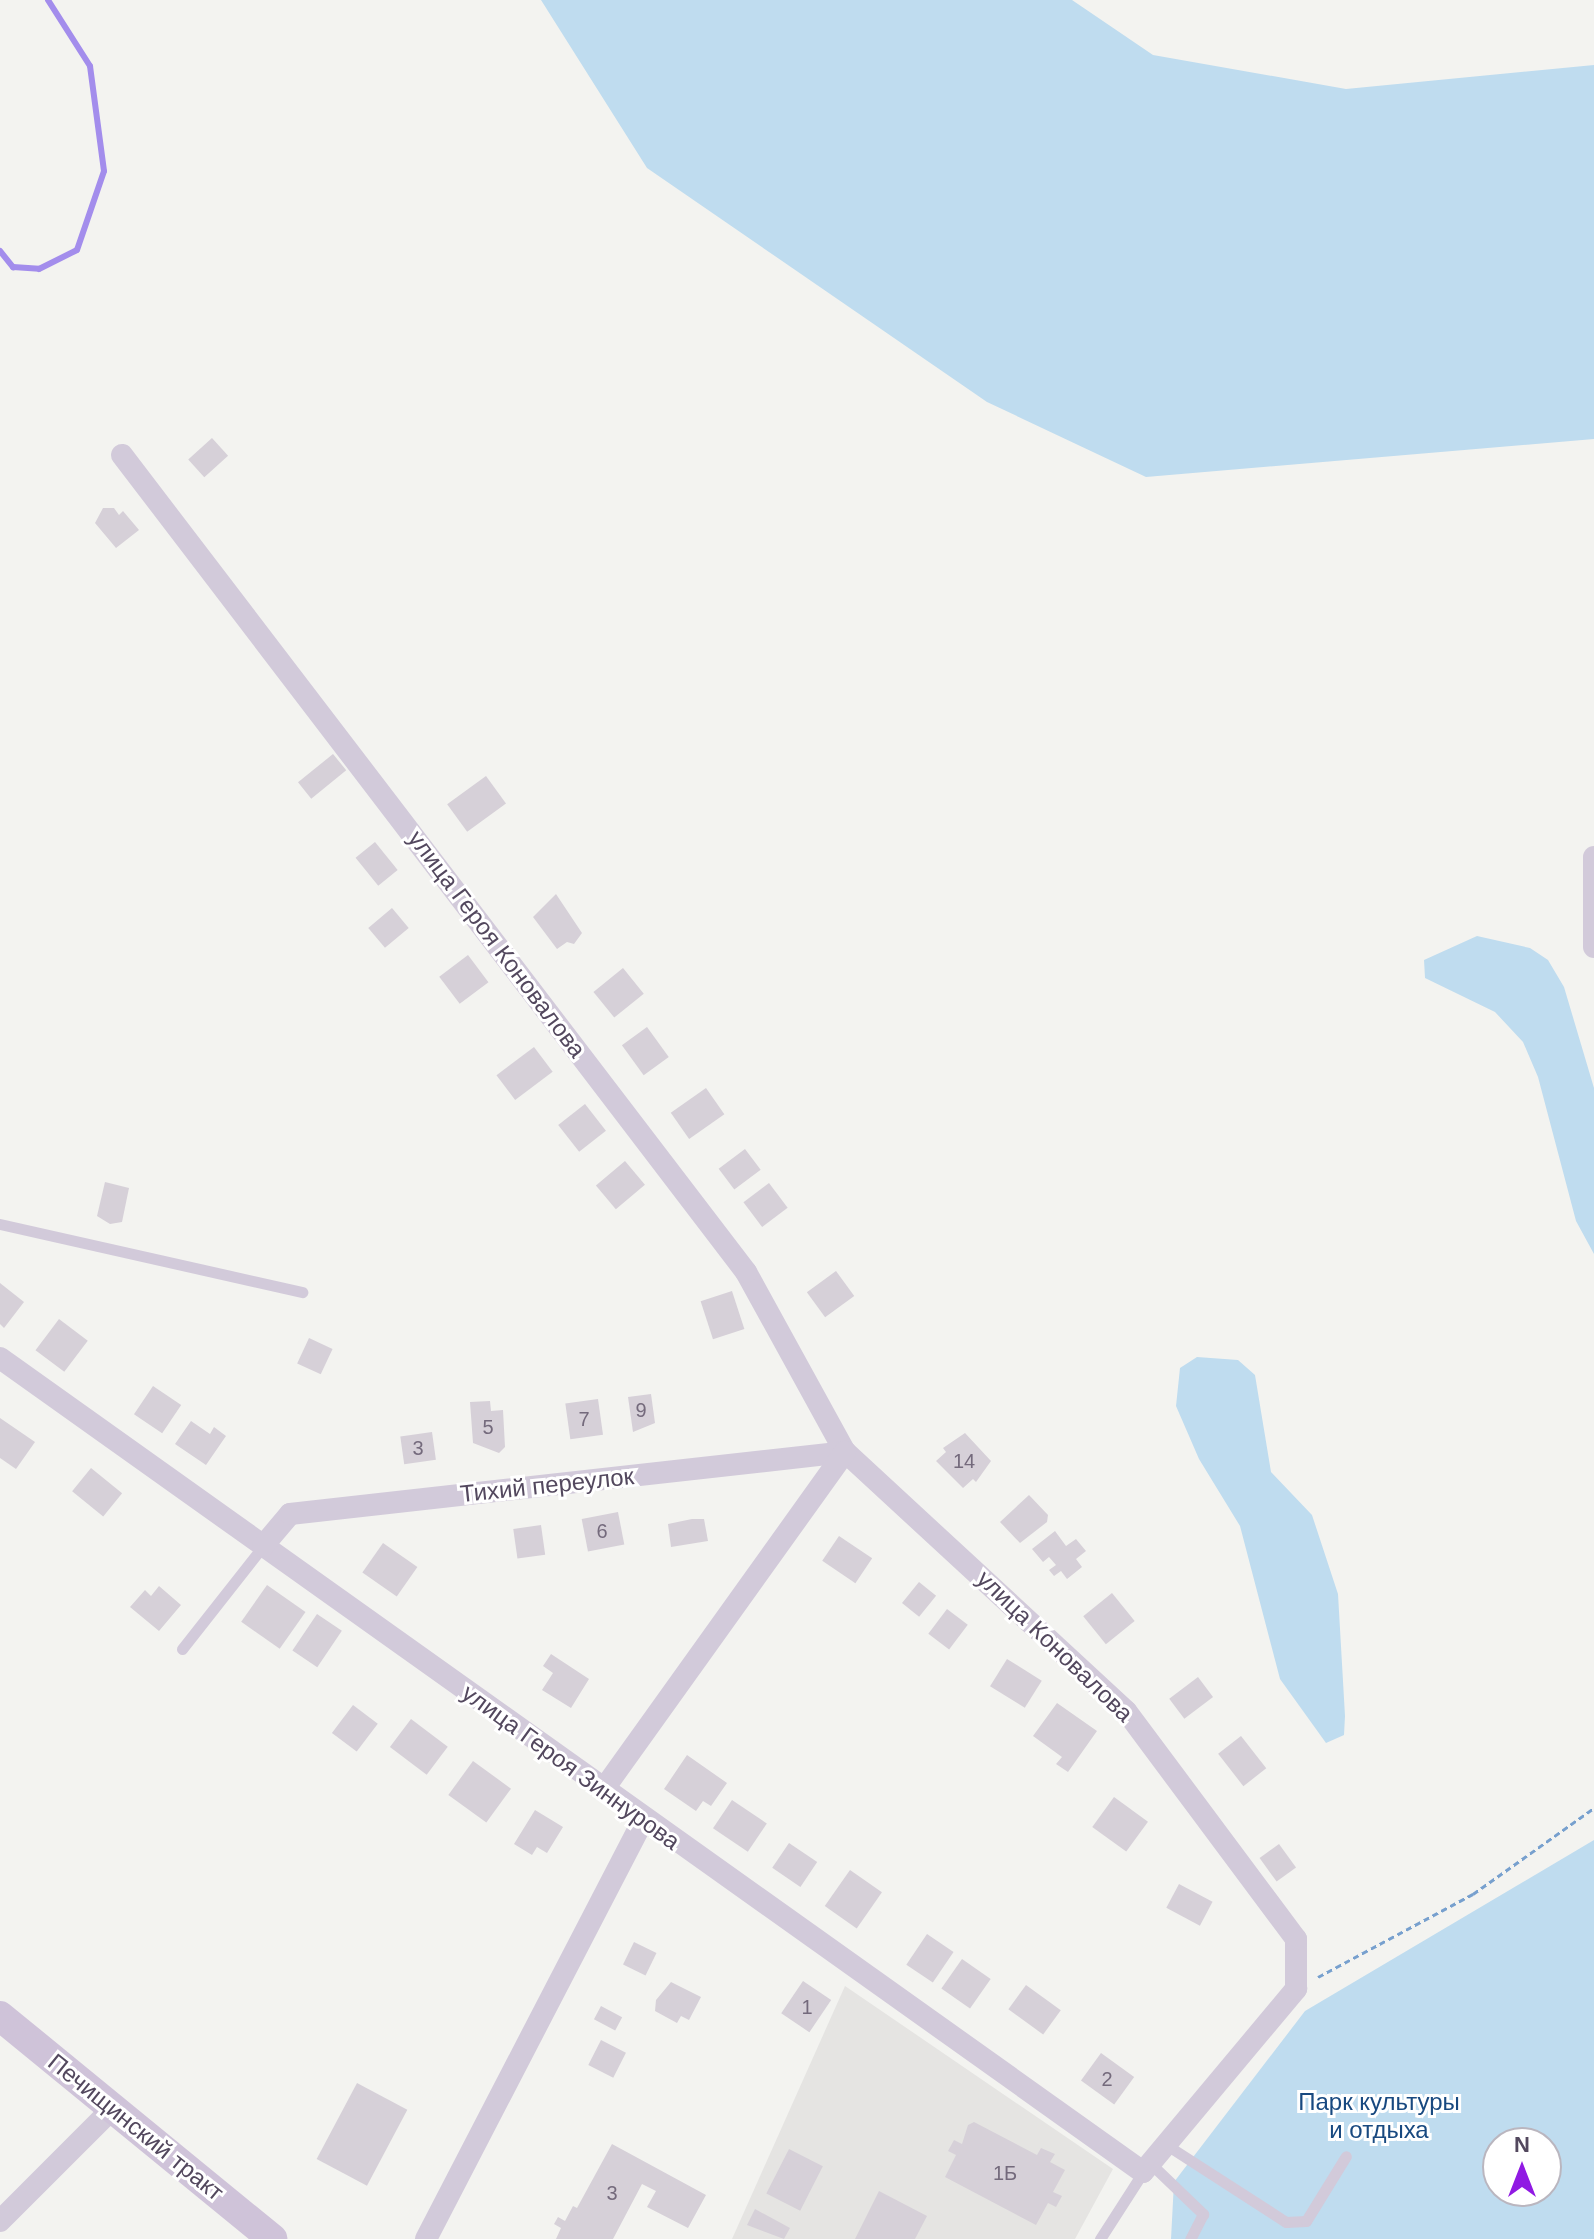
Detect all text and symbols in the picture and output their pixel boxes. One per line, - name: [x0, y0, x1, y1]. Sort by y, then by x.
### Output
- street label: улица Героя Коновалова: [402, 825, 592, 1063]
- house number: 9: [635, 1398, 647, 1422]
- house number: 7: [578, 1407, 590, 1431]
- house number: 5: [482, 1415, 494, 1439]
- house number: 3: [412, 1436, 424, 1460]
- house number: 14: [953, 1449, 975, 1473]
- street label: Тихий переулок: [459, 1462, 635, 1508]
- house number: 6: [596, 1519, 608, 1543]
- street label: улица Коновалова: [971, 1564, 1139, 1728]
- street label: улица Героя Зиннурова: [456, 1678, 686, 1856]
- house number: 1: [801, 1995, 813, 2019]
- street label: Печищинский тракт: [42, 2047, 230, 2207]
- house number: 2: [1101, 2067, 1113, 2091]
- park label: Парк культуры и отдыха: [1298, 2088, 1460, 2144]
- north arrow: [1482, 2127, 1562, 2207]
- text: N: [1514, 2132, 1530, 2157]
- house number: 1Б: [993, 2161, 1017, 2185]
- house number: 3: [606, 2181, 618, 2205]

